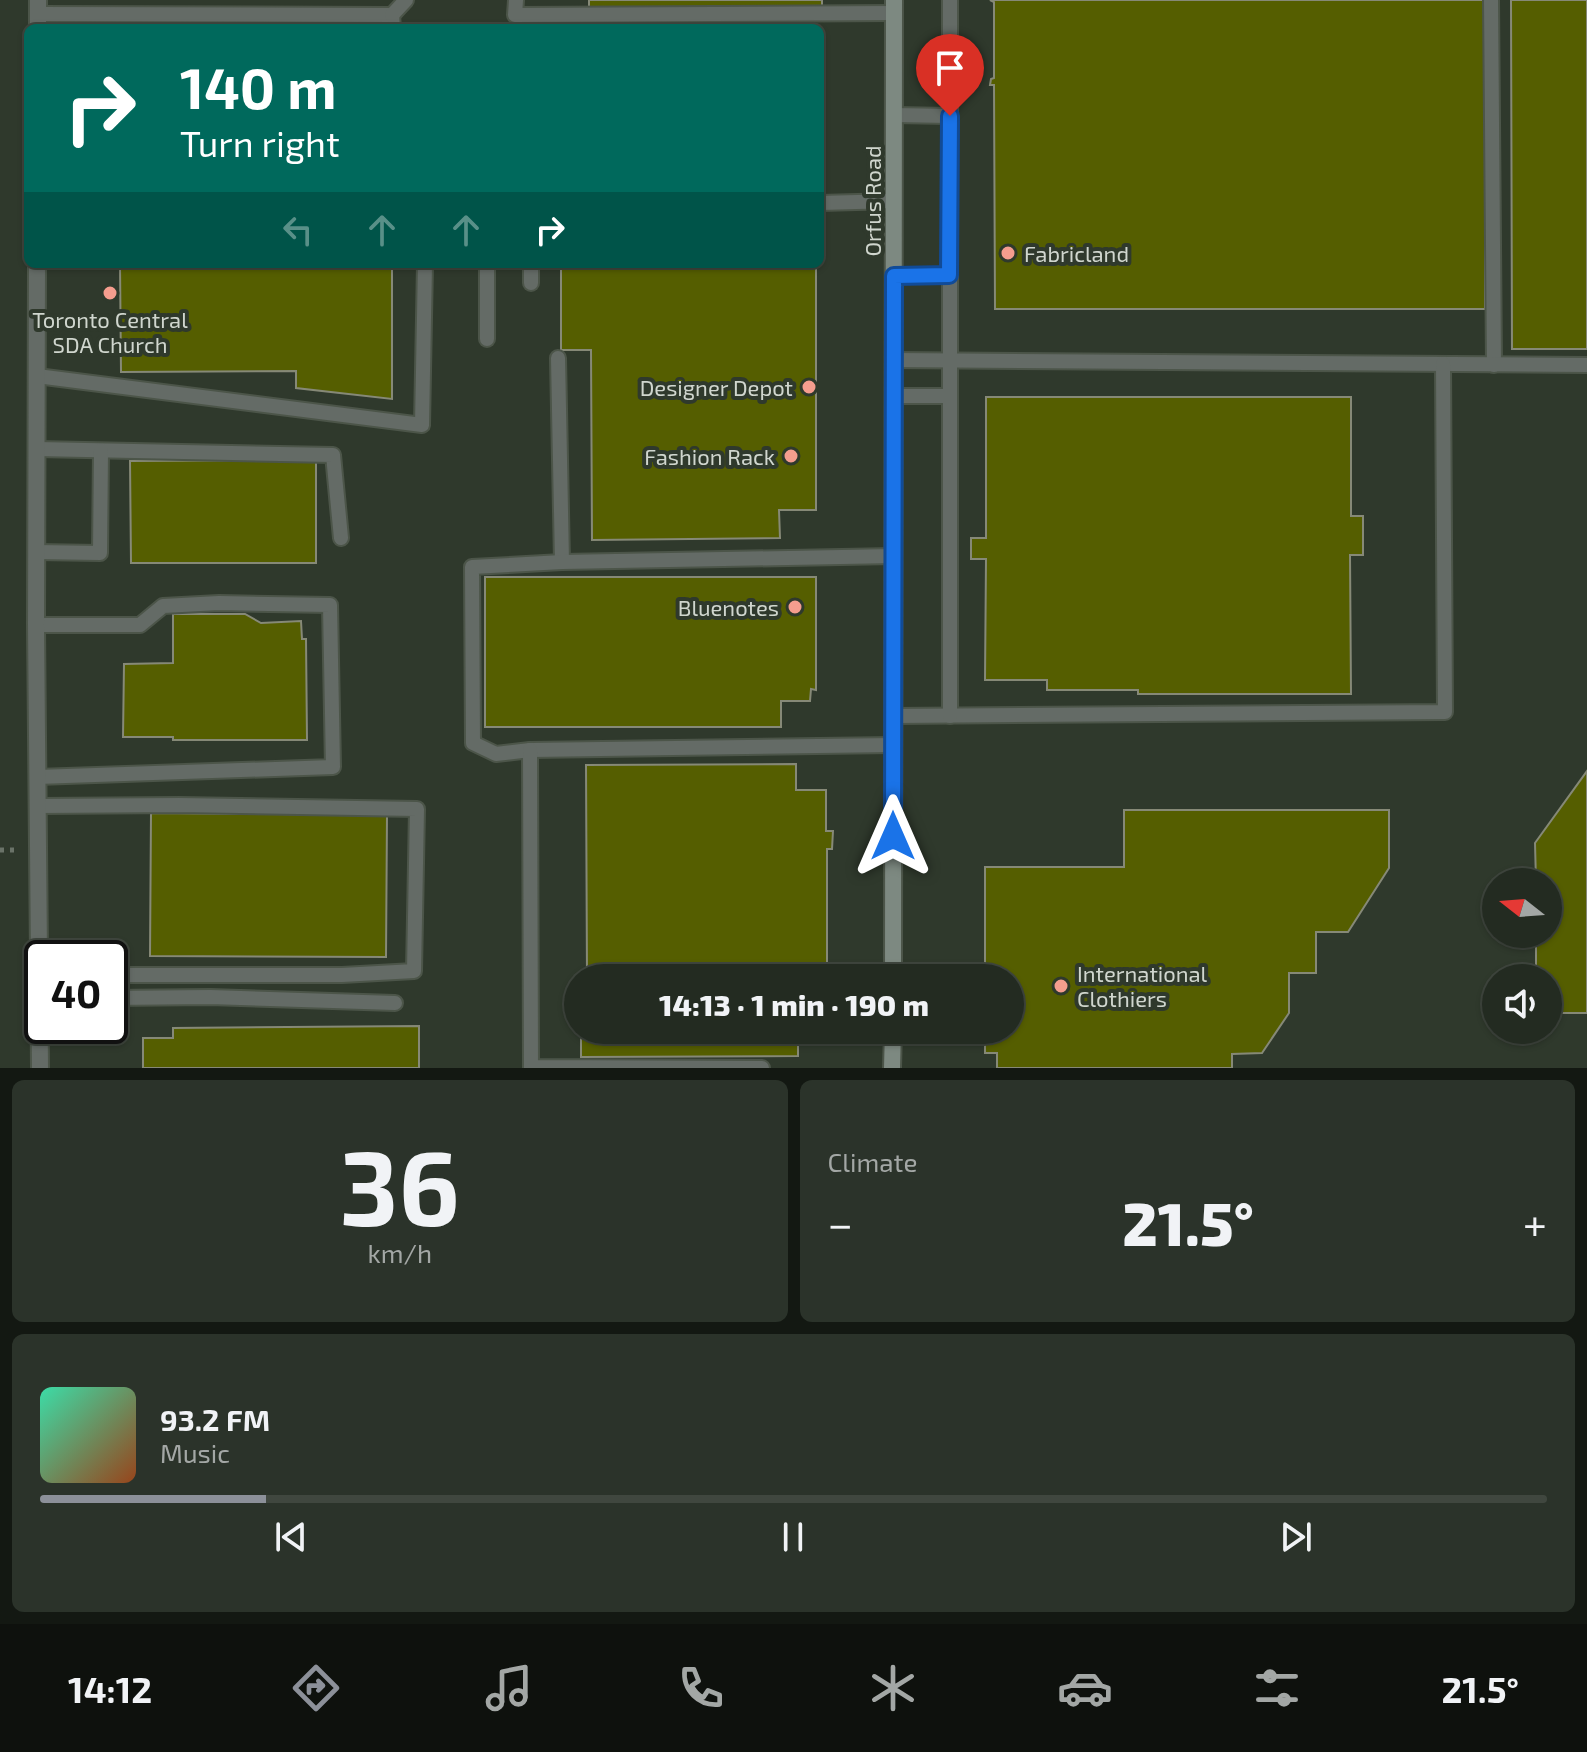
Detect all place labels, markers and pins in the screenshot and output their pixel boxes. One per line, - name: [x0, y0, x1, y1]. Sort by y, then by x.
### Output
- pin: [916, 34, 984, 116]
- place label: Fabricland: [1024, 240, 1129, 266]
- marker: Fabricland: [999, 244, 1017, 262]
- marker: Toronto Central SDA Church: [101, 284, 119, 302]
- place label: Toronto Central SDA Church: [32, 306, 188, 357]
- place label: Designer Depot: [640, 374, 793, 400]
- marker: Designer Depot: [800, 378, 818, 396]
- place label: Fashion Rack: [644, 443, 775, 469]
- marker: Fashion Rack: [782, 447, 800, 465]
- place label: Bluenotes: [678, 594, 779, 620]
- marker: Bluenotes: [786, 598, 804, 616]
- place label: International Clothiers: [1077, 960, 1208, 1011]
- marker: International Clothiers: [1052, 977, 1070, 995]

